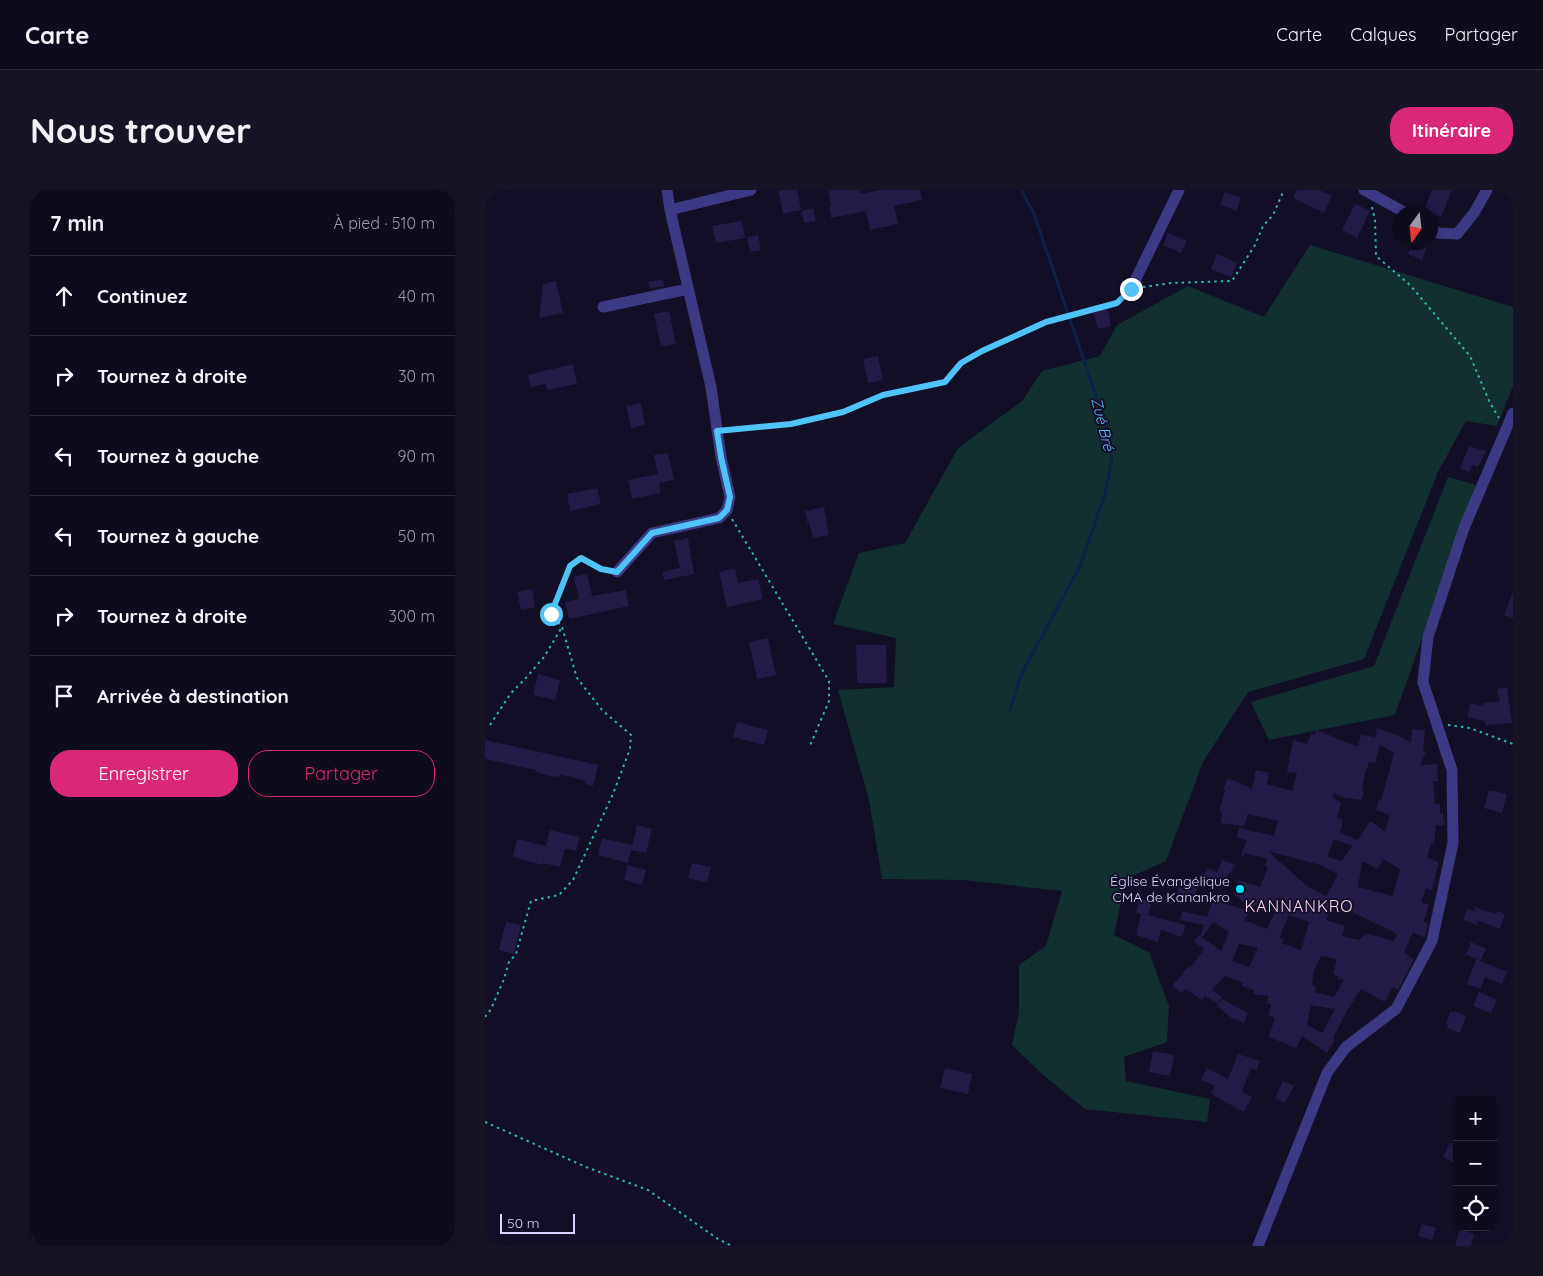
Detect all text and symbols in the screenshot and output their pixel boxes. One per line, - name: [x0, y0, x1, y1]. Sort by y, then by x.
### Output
- text: Carte: [25, 20, 89, 50]
- text: Carte: [1276, 23, 1322, 46]
- text: Calques: [1350, 23, 1417, 46]
- text: Partager: [1445, 23, 1518, 46]
- button: Itinéraire: [1390, 107, 1513, 154]
- text: Nous trouver: [30, 108, 251, 152]
- north arrow: [1393, 205, 1438, 250]
- text: 7 min: [50, 210, 104, 236]
- text: À pied · 510 m: [333, 213, 435, 233]
- route end: [1120, 278, 1143, 301]
- icon: ahead: [50, 282, 78, 310]
- text: Continuez: [97, 284, 187, 308]
- text: 40 m: [398, 286, 435, 306]
- icon: right: [50, 362, 78, 390]
- text: Tournez à droite: [97, 364, 247, 388]
- text: 30 m: [398, 366, 435, 386]
- water label: Zué Bré: [1087, 395, 1119, 453]
- icon: left: [50, 442, 78, 470]
- text: Tournez à gauche: [97, 444, 259, 468]
- text: 90 m: [398, 446, 435, 466]
- icon: left: [50, 522, 78, 550]
- text: Tournez à gauche: [97, 524, 259, 548]
- text: 50 m: [398, 526, 435, 546]
- icon: right: [50, 602, 78, 630]
- route start: [540, 603, 563, 626]
- text: Tournez à droite: [97, 604, 247, 628]
- text: 300 m: [389, 606, 435, 626]
- icon: arrive: [50, 682, 78, 710]
- text: Arrivée à destination: [97, 684, 289, 708]
- button: Enregistrer: [50, 750, 238, 797]
- button: Partager: [248, 750, 435, 797]
- place label: Église Évangélique CMA de Kanankro: [1110, 872, 1230, 906]
- marker: Église Évangélique CMA de Kanankro: [1234, 883, 1246, 895]
- district label: KANNANKRO: [1244, 896, 1354, 916]
- map controls: [1453, 1096, 1498, 1231]
- button: +: [1453, 1096, 1498, 1141]
- button: −: [1453, 1141, 1498, 1186]
- button: locate: [1453, 1186, 1498, 1231]
- scale bar: [500, 1211, 575, 1234]
- text: 50 m: [507, 1214, 540, 1232]

